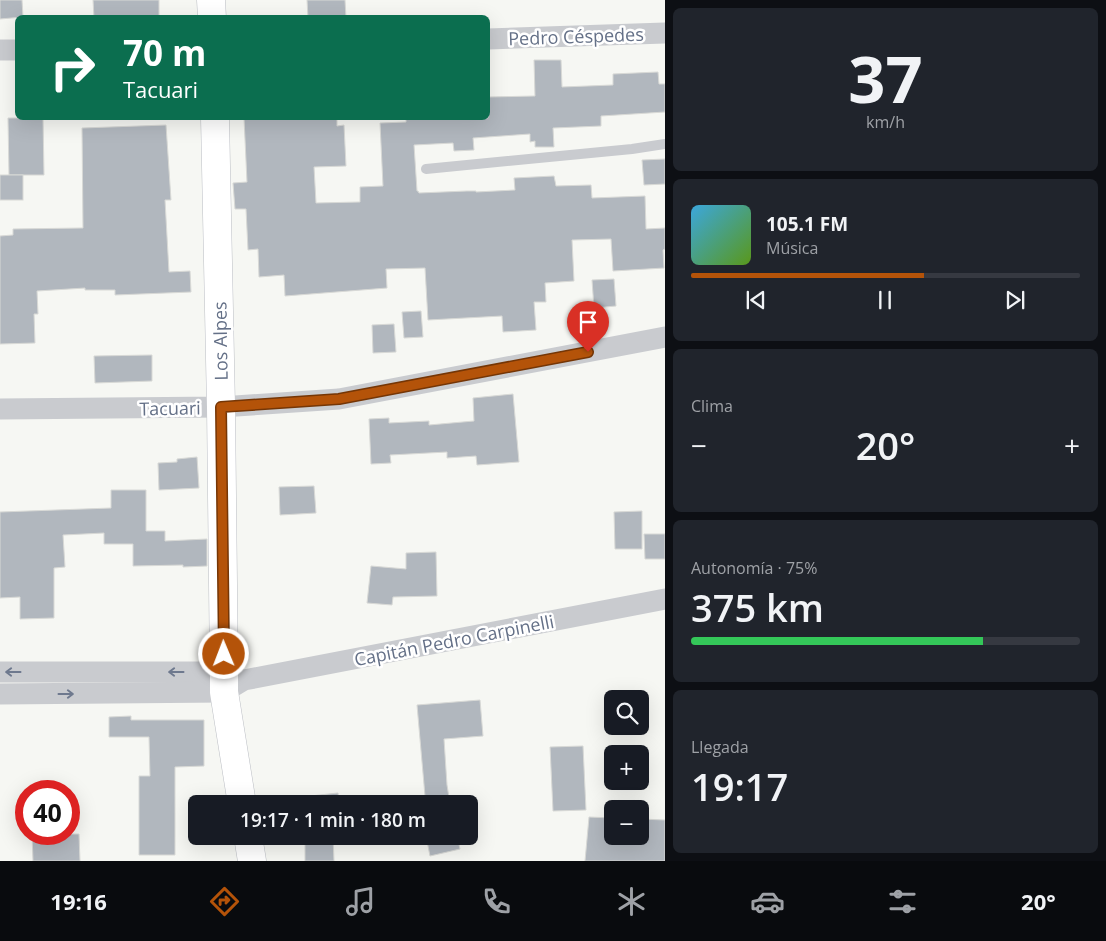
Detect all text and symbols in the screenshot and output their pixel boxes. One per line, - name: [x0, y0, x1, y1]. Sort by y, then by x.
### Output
- street label: Pedro Céspedes: [508, 22, 644, 50]
- text: 70 m: [123, 29, 206, 76]
- text: 37: [848, 34, 923, 122]
- icon: right: [40, 35, 105, 100]
- text: Tacuari: [123, 74, 198, 104]
- text: km/h: [866, 111, 905, 133]
- text: 105.1 FM: [766, 211, 848, 237]
- text: Música: [766, 237, 818, 259]
- icon: previous: [742, 286, 770, 314]
- icon: pause: [871, 286, 899, 314]
- icon: next: [1001, 286, 1029, 314]
- street label: Los Alpes: [207, 301, 233, 381]
- pin: [567, 301, 609, 352]
- icon: arrive: [574, 308, 602, 336]
- street label: Tacuari: [139, 395, 201, 421]
- text: Clima: [691, 395, 733, 417]
- text: 20°: [856, 419, 915, 471]
- text: −: [691, 426, 707, 464]
- text: +: [1064, 426, 1080, 464]
- text: Autonomía · 75%: [691, 557, 817, 579]
- text: 375 km: [691, 581, 824, 633]
- street label: Capitán Pedro Carpinelli: [352, 609, 556, 671]
- position arrow: [197, 627, 249, 679]
- one-way arrow: [5, 667, 22, 677]
- one-way arrow: [168, 667, 184, 677]
- one-way arrow: [58, 689, 74, 699]
- map controls: [604, 690, 649, 845]
- button: search: [604, 690, 649, 735]
- text: Llegada: [691, 736, 749, 758]
- button: +: [604, 745, 649, 790]
- text: 19:17: [691, 760, 788, 812]
- speed limit sign: 40: [15, 780, 80, 845]
- button: −: [604, 800, 649, 845]
- text: 19:17 · 1 min · 180 m: [240, 807, 426, 833]
- icon: directions: [207, 884, 242, 919]
- icon: music: [343, 884, 378, 919]
- icon: phone: [479, 884, 514, 919]
- icon: climate: [614, 884, 649, 919]
- icon: car: [750, 884, 785, 919]
- icon: filters: [885, 884, 920, 919]
- text: 19:16: [50, 886, 107, 916]
- text: 20°: [1021, 886, 1056, 916]

